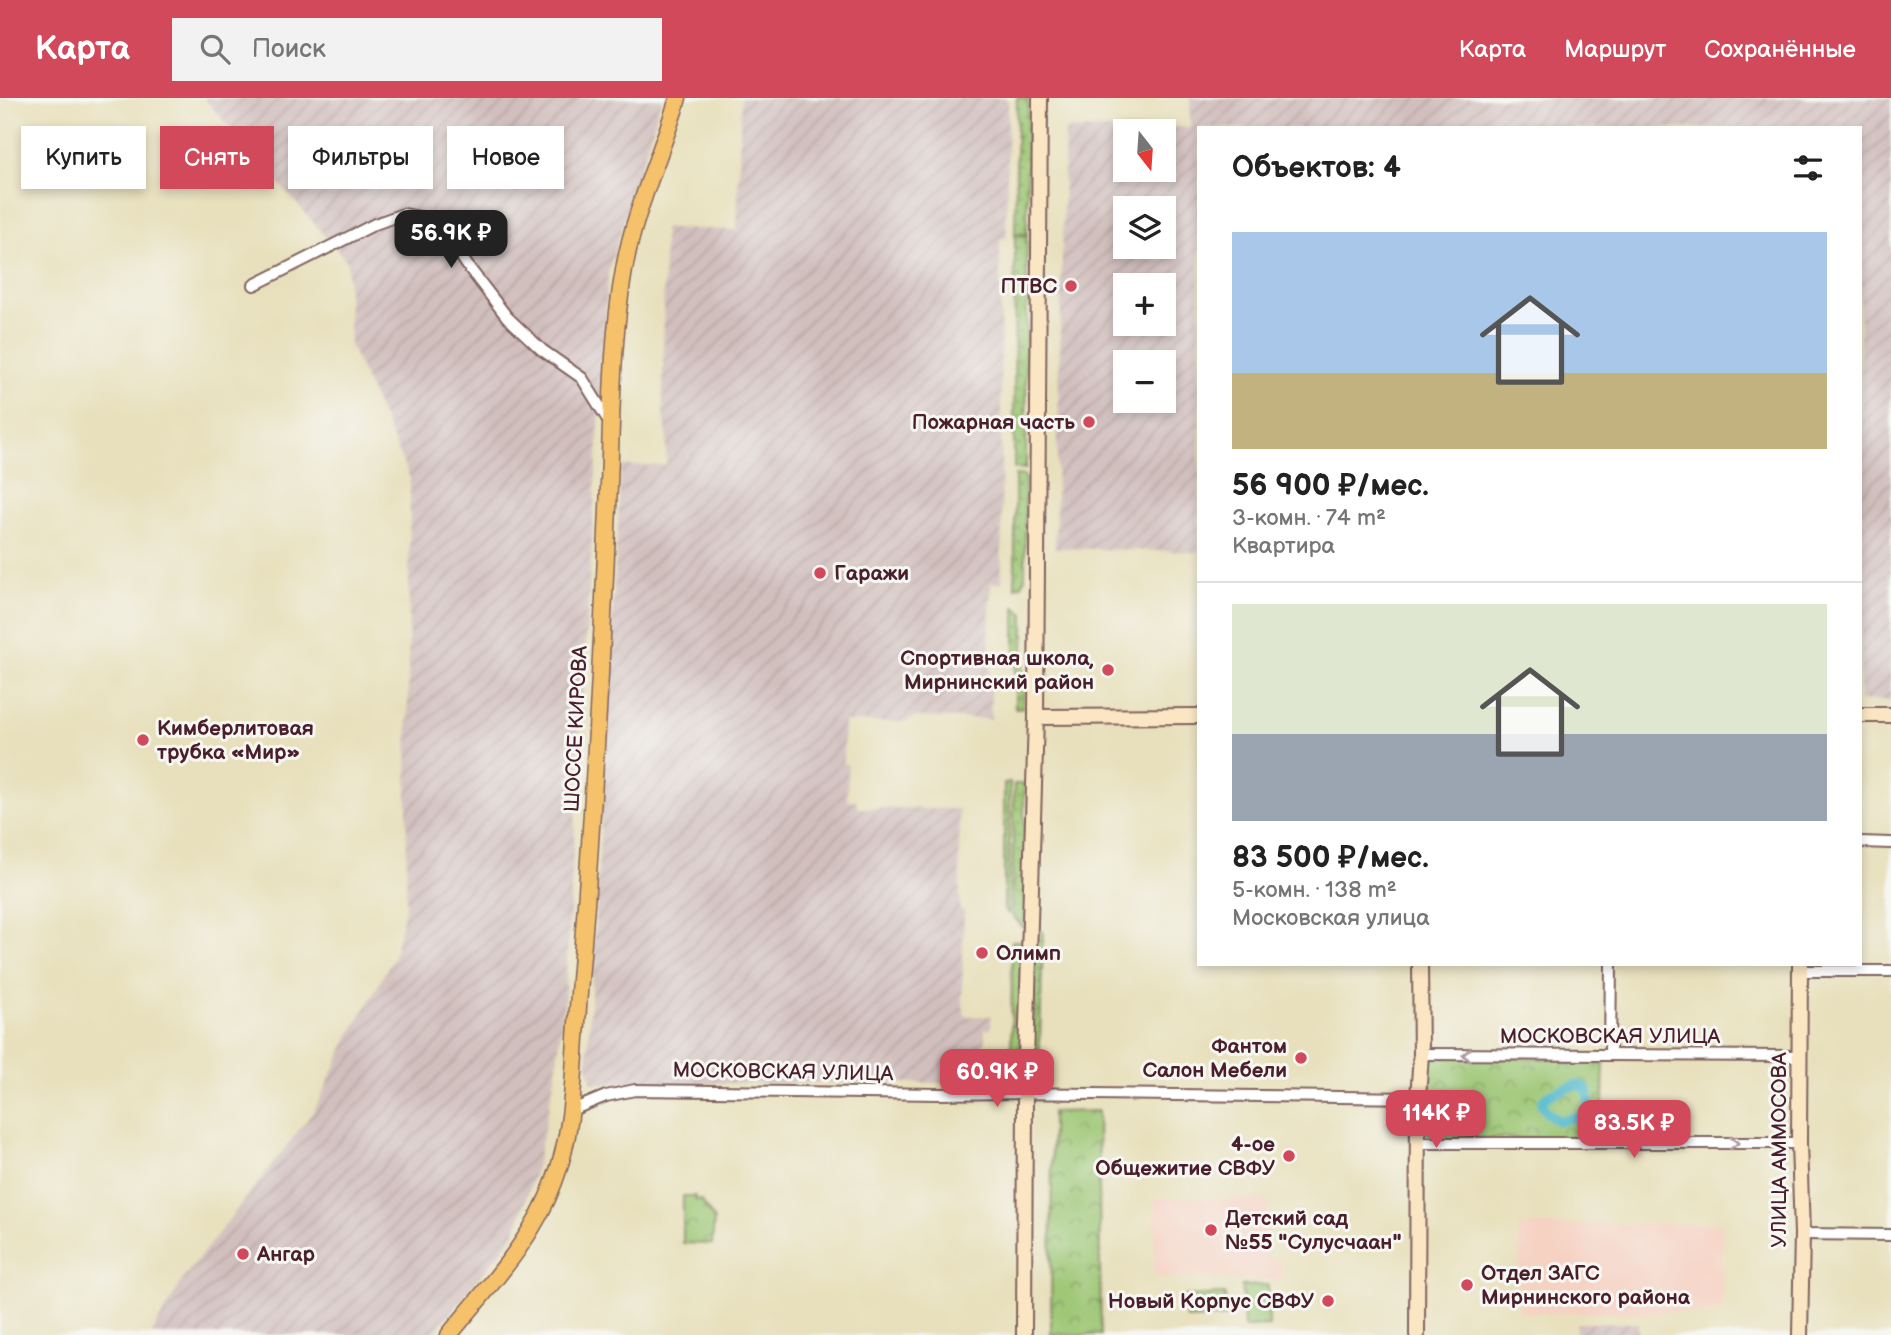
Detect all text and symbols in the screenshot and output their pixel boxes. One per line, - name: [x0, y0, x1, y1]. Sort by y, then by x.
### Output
- search box: [172, 18, 662, 81]
- text: Карта: [35, 29, 130, 69]
- icon: search: [196, 30, 234, 68]
- text: Поиск: [252, 34, 326, 65]
- text: Карта: [1459, 35, 1526, 64]
- text: Маршрут: [1564, 35, 1666, 64]
- text: Сохранённые: [1704, 35, 1856, 64]
- north arrow: [1113, 119, 1176, 182]
- map controls: [1113, 119, 1176, 413]
- chip: Купить: [21, 126, 146, 189]
- chip: Снять: [160, 126, 274, 189]
- chip: Фильтры: [288, 126, 433, 189]
- chip: Новое: [447, 126, 564, 189]
- icon: filters: [1789, 149, 1827, 187]
- text: Объектов: 4: [1232, 150, 1401, 186]
- button: layers: [1113, 196, 1176, 259]
- pin: 56.9K ₽: [386, 211, 516, 270]
- text: 56.9K ₽: [411, 219, 491, 247]
- button: +: [1113, 273, 1176, 336]
- place label: ПТВС: [1001, 274, 1057, 299]
- icon: home: [1467, 277, 1593, 403]
- marker: ПТВС: [1063, 278, 1079, 294]
- button: −: [1113, 350, 1176, 413]
- place label: Пожарная часть: [912, 410, 1075, 435]
- marker: Пожарная часть: [1081, 414, 1097, 430]
- text: 56 900 ₽/мес.: [1232, 468, 1429, 504]
- text: 3-комн. · 74 m²: [1232, 504, 1386, 532]
- text: Квартира: [1232, 532, 1335, 560]
- place label: Гаражи: [834, 561, 909, 586]
- marker: Гаражи: [812, 565, 828, 581]
- street label: ШОССЕ КИРОВА: [559, 645, 593, 813]
- place label: Спортивная школа, Мирнинский район: [900, 646, 1094, 695]
- icon: home: [1467, 649, 1593, 775]
- marker: Спортивная школа, Мирнинский район: [1100, 662, 1116, 678]
- place label: Кимберлитовая трубка «Мир»: [157, 716, 314, 765]
- marker: Кимберлитовая трубка «Мир»: [135, 732, 151, 748]
- text: 83 500 ₽/мес.: [1232, 840, 1429, 876]
- text: 5-комн. · 138 m²: [1232, 876, 1397, 904]
- text: Московская улица: [1232, 904, 1430, 932]
- place label: Олимп: [996, 941, 1061, 966]
- marker: Олимп: [974, 945, 990, 961]
- street label: МОСКОВСКАЯ УЛИЦА: [1500, 1024, 1721, 1049]
- place label: Фантом Салон Мебели: [1142, 1034, 1287, 1083]
- one-way arrow: [1461, 1047, 1472, 1063]
- pin: 60.9K ₽: [932, 1049, 1062, 1109]
- marker: Фантом Салон Мебели: [1293, 1050, 1309, 1066]
- street label: УЛИЦА АММОСОВА: [1767, 1052, 1792, 1248]
- street label: МОСКОВСКАЯ УЛИЦА: [672, 1058, 894, 1086]
- text: 60.9K ₽: [956, 1058, 1038, 1086]
- pin: 114K ₽: [1379, 1090, 1493, 1150]
- text: 114K ₽: [1402, 1099, 1470, 1127]
- pin: 83.5K ₽: [1569, 1100, 1699, 1160]
- text: 83.5K ₽: [1594, 1109, 1674, 1137]
- place label: 4-ое Общежитие СВФУ: [1095, 1132, 1276, 1181]
- one-way arrow: [1729, 1135, 1740, 1151]
- marker: 4-ое Общежитие СВФУ: [1281, 1148, 1297, 1164]
- place label: Детский сад №55 "Сулусчаан": [1225, 1206, 1402, 1255]
- marker: Детский сад №55 "Сулусчаан": [1203, 1222, 1219, 1238]
- place label: Ангар: [256, 1242, 315, 1267]
- marker: Ангар: [235, 1246, 251, 1262]
- place label: Отдел ЗАГС Мирнинского района: [1481, 1261, 1691, 1310]
- marker: Отдел ЗАГС Мирнинского района: [1459, 1277, 1475, 1293]
- place label: Новый Корпус СВФУ: [1108, 1289, 1315, 1314]
- marker: Новый Корпус СВФУ: [1320, 1293, 1336, 1309]

